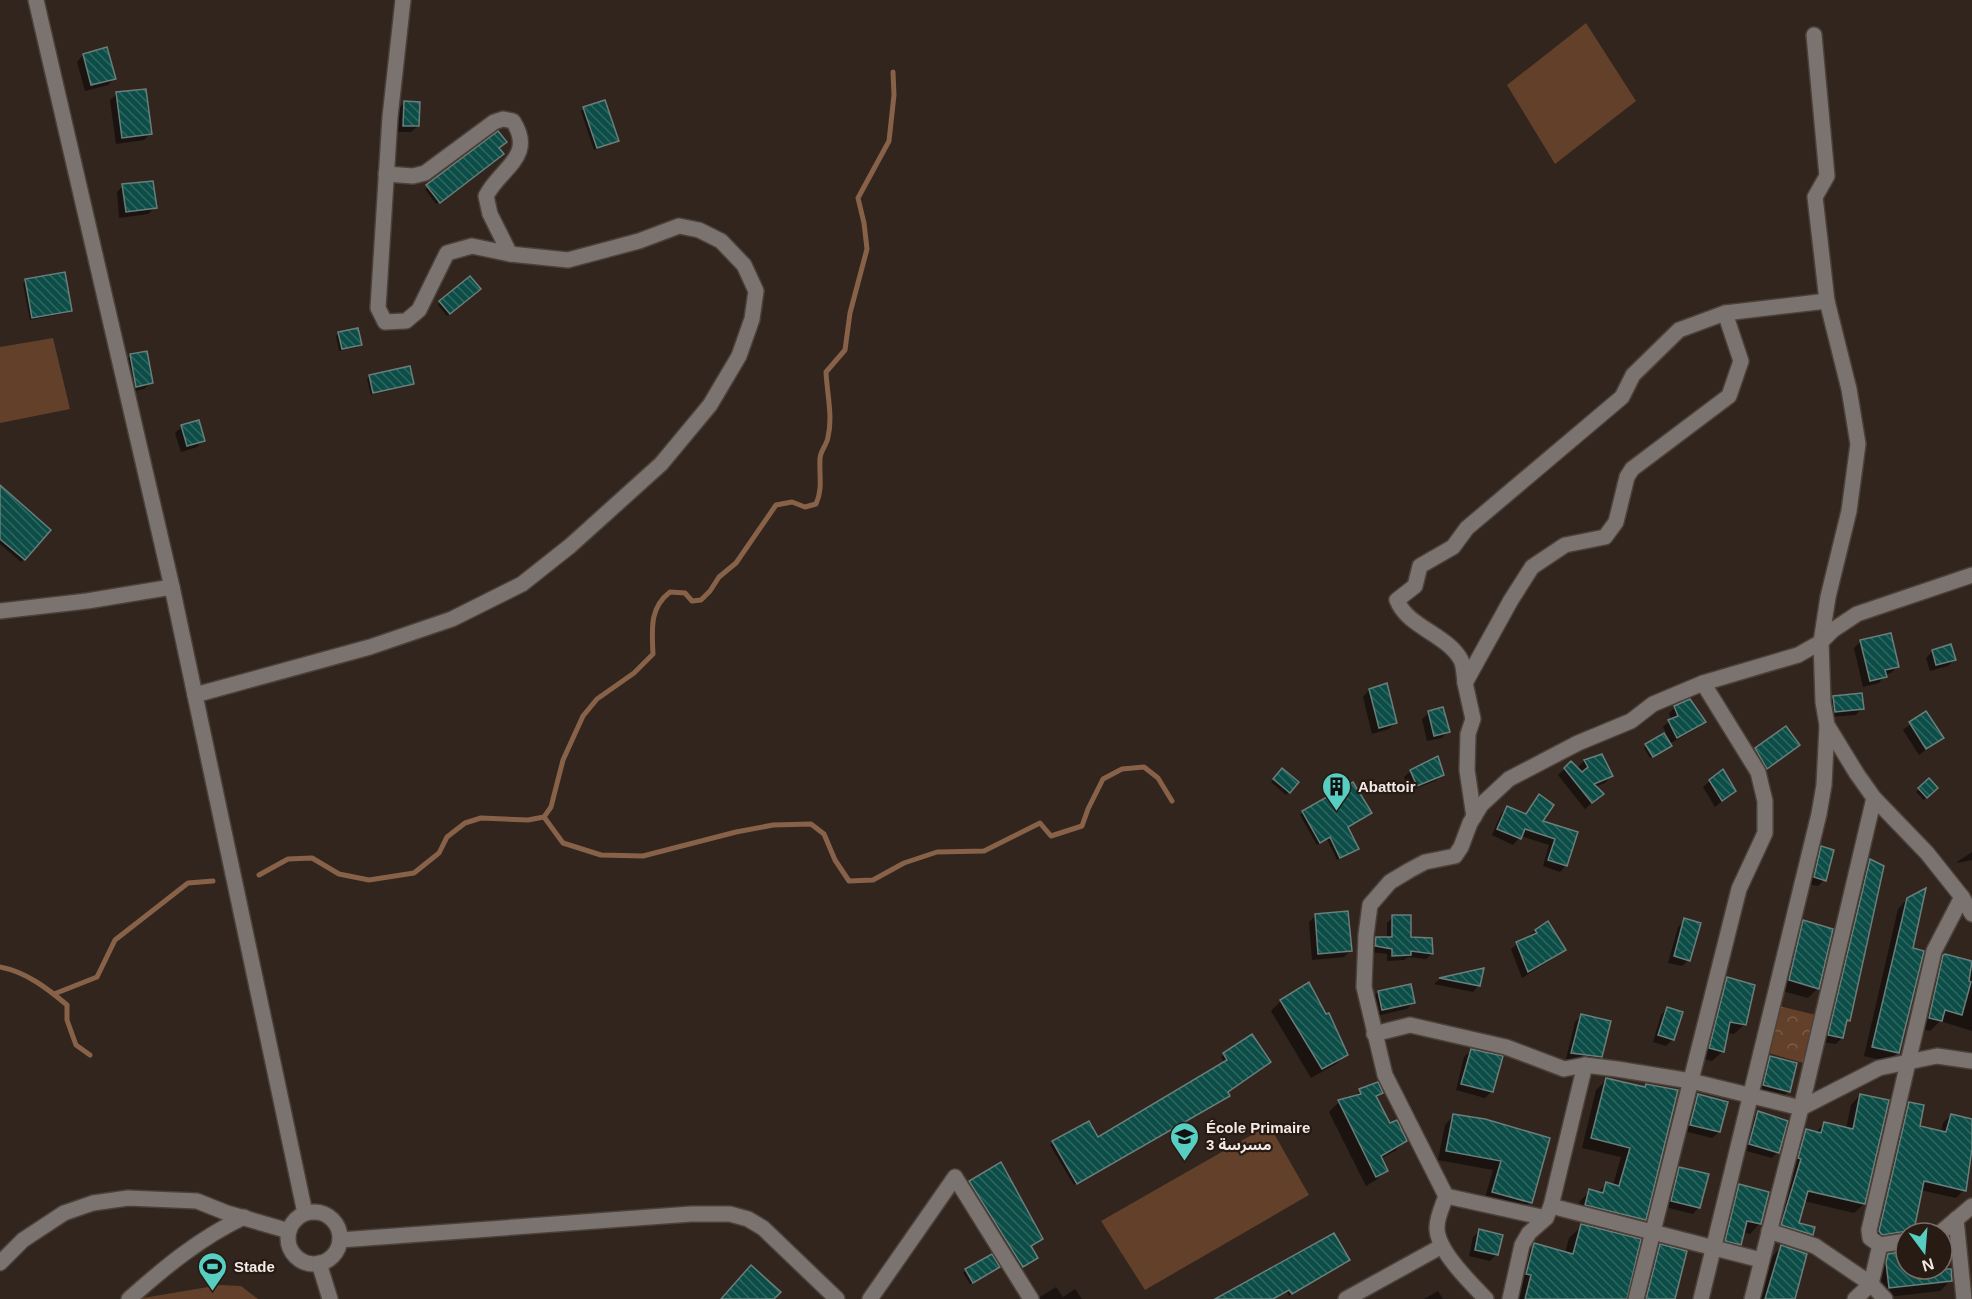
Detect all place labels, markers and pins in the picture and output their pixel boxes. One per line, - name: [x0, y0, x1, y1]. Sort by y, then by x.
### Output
- building icon: Abattoir: [1321, 770, 1353, 812]
- place label: Abattoir: [1358, 778, 1416, 795]
- place label: École Primaire 3 مسرسة: [1206, 1119, 1310, 1154]
- school or university icon: École Primaire 3 مسرسة: [1169, 1120, 1201, 1162]
- sports icon: Stade: [197, 1250, 229, 1292]
- place label: Stade: [234, 1258, 275, 1275]

